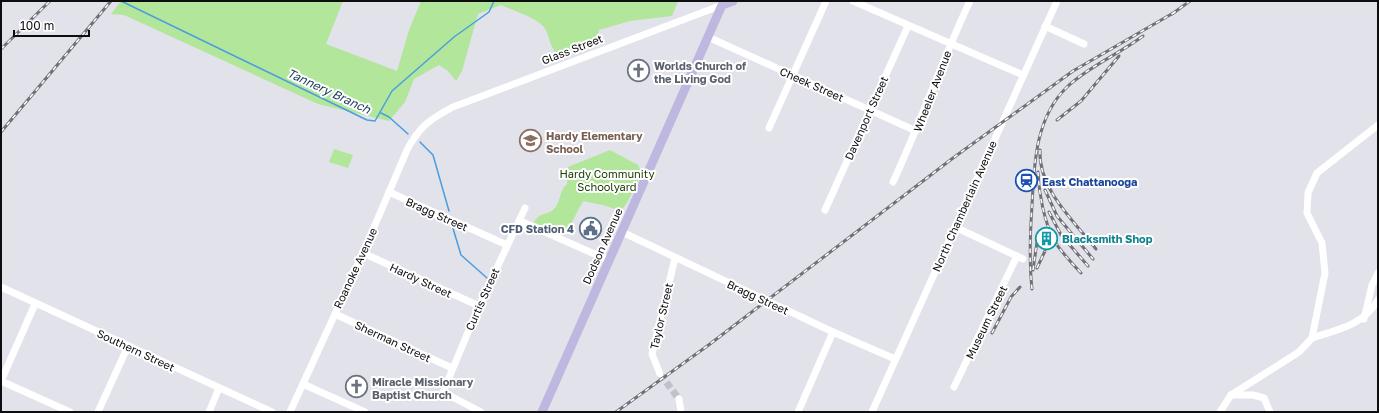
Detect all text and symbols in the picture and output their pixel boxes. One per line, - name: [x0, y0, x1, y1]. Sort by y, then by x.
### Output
- scale bar: [14, 12, 89, 38]
- text: 100 m: [20, 18, 54, 33]
- street label: Glass Street: [540, 31, 604, 67]
- street label: Wheeler Avenue: [911, 49, 953, 133]
- church icon: Worlds Church of the Living God: [625, 58, 651, 84]
- place label: Worlds Church of the Living God: [654, 59, 746, 85]
- street label: Cheek Street: [778, 64, 846, 104]
- water label: Tannery Branch: [285, 65, 374, 117]
- street label: Davenport Street: [842, 74, 890, 162]
- school or university icon: Hardy Elementary School: [518, 128, 544, 154]
- place label: Hardy Elementary School: [546, 129, 643, 155]
- street label: North Chamberlain Avenue: [929, 138, 999, 274]
- park label: Hardy Community Schoolyard: [559, 167, 655, 193]
- station icon: East Chattanooga: [1014, 168, 1040, 194]
- place label: East Chattanooga: [1042, 175, 1137, 188]
- street label: Bragg Street: [404, 195, 470, 233]
- street label: Dodson Avenue: [579, 206, 625, 286]
- public building icon: CFD Station 4: [577, 215, 603, 241]
- place label: CFD Station 4: [501, 222, 574, 235]
- building icon: Blacksmith Shop: [1034, 225, 1060, 251]
- street label: Roanoke Avenue: [331, 226, 379, 310]
- place label: Blacksmith Shop: [1062, 232, 1153, 245]
- street label: Hardy Street: [388, 260, 454, 300]
- street label: Curtis Street: [462, 266, 502, 332]
- street label: Bragg Street: [725, 277, 791, 317]
- street label: Taylor Street: [647, 282, 675, 350]
- street label: Museum Street: [963, 283, 1009, 361]
- street label: Sherman Street: [353, 318, 433, 364]
- street label: Southern Street: [95, 326, 177, 374]
- church icon: Miracle Missionary Baptist Church: [344, 374, 370, 400]
- place label: Miracle Missionary Baptist Church: [372, 375, 474, 401]

